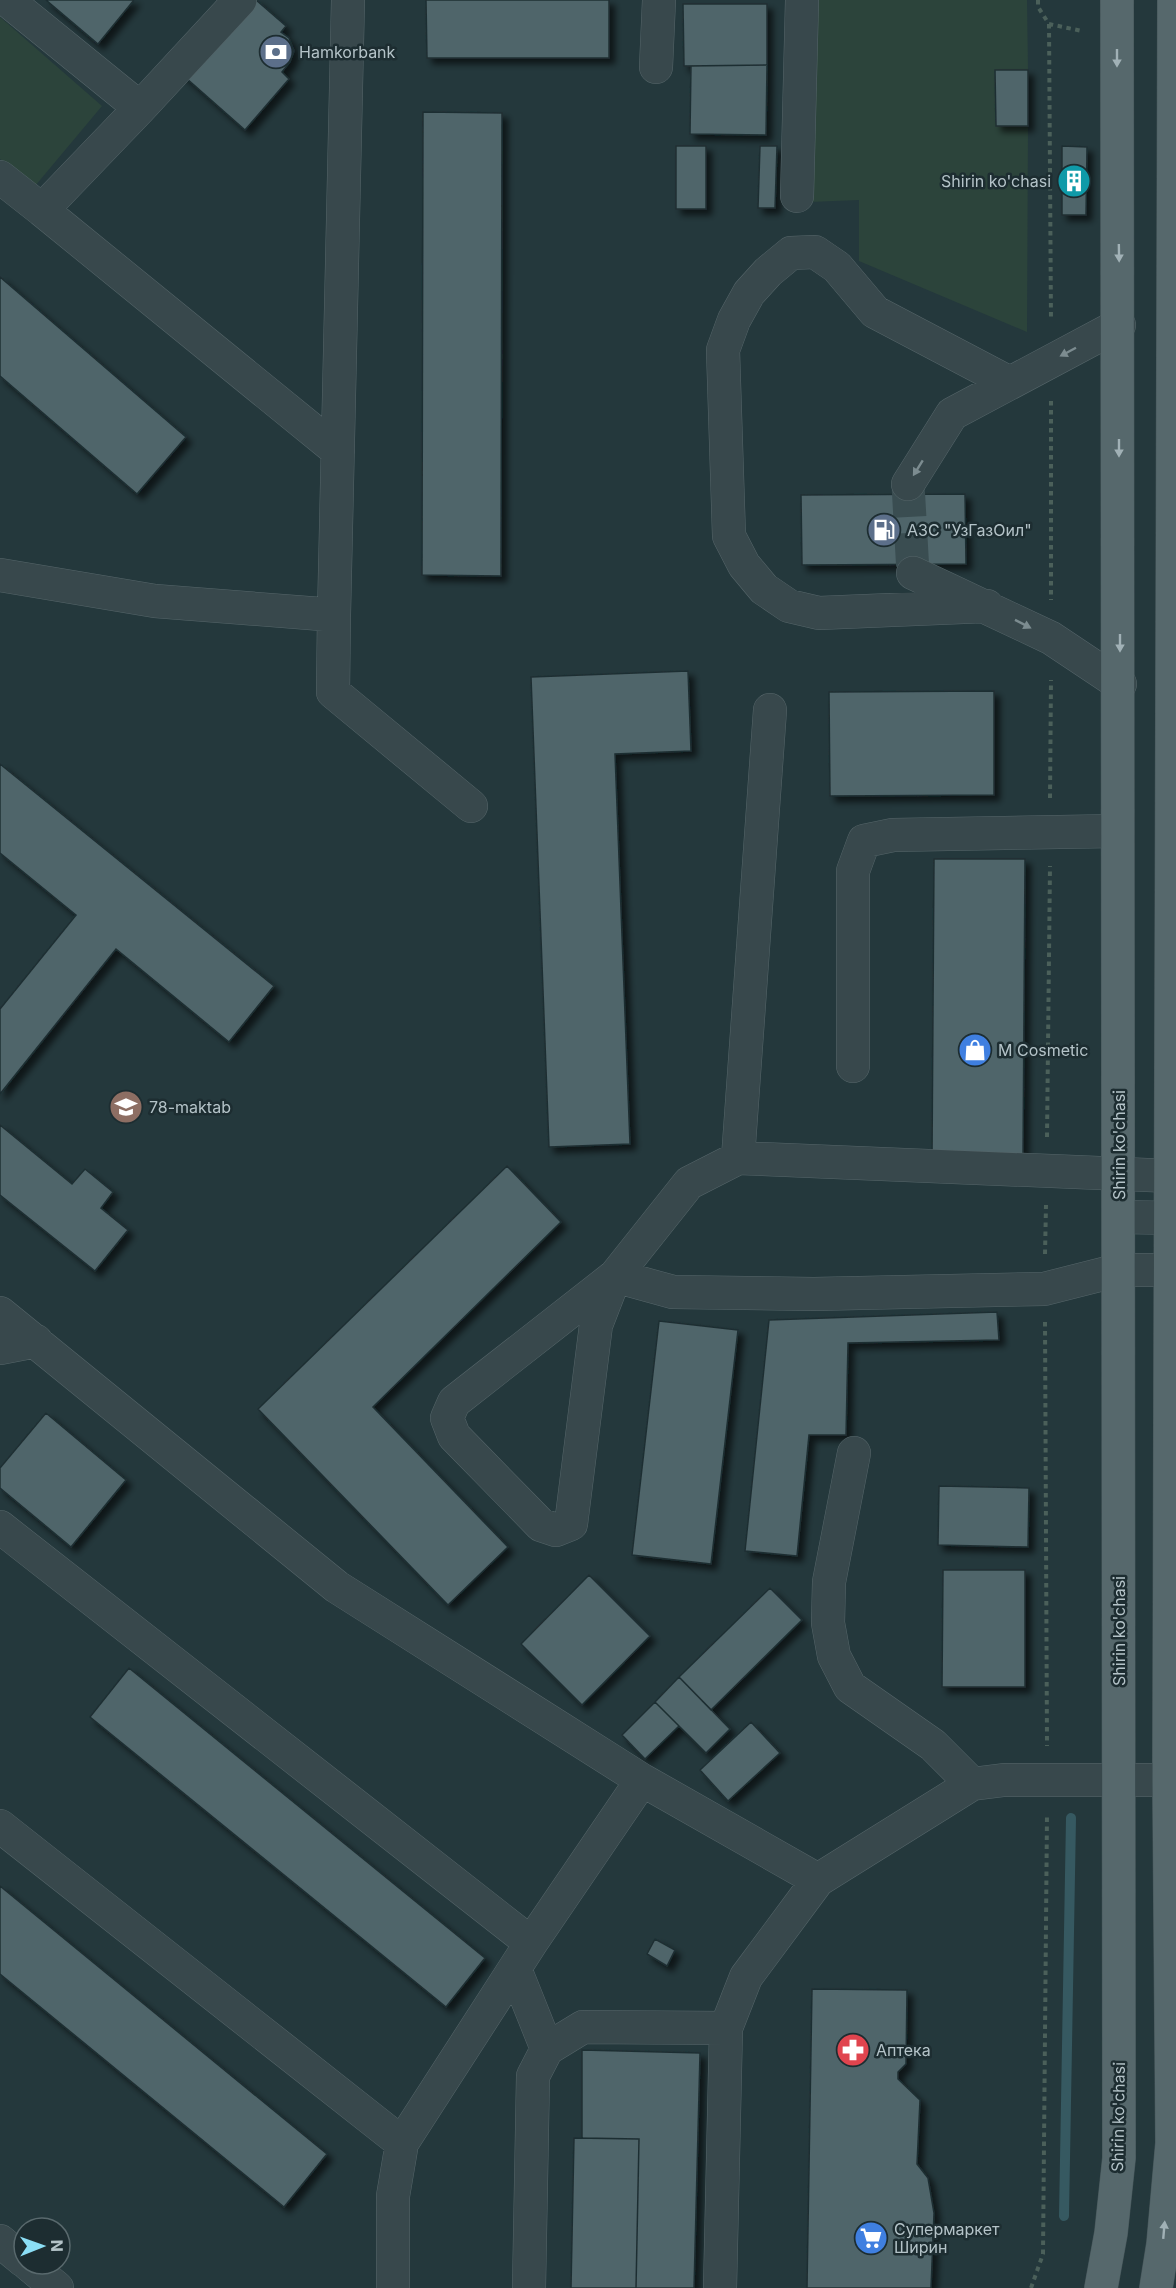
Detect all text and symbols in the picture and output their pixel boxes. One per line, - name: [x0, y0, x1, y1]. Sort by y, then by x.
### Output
- bank icon: Hamkorbank: [258, 34, 294, 70]
- place label: Hamkorbank: [299, 42, 396, 62]
- one-way arrow: [1112, 49, 1122, 68]
- building icon: Shirin ko'chasi: [1056, 163, 1092, 199]
- place label: Shirin ko'chasi: [941, 171, 1051, 191]
- one-way arrow: [1114, 244, 1123, 263]
- one-way arrow: [1059, 347, 1076, 357]
- one-way arrow: [1114, 439, 1124, 458]
- one-way arrow: [913, 460, 924, 476]
- fuel station icon: АЗС "УзГазОил": [866, 512, 902, 548]
- place label: АЗС "УзГазОил": [907, 520, 1032, 540]
- one-way arrow: [1014, 619, 1031, 629]
- one-way arrow: [1115, 634, 1125, 653]
- shop icon: M Cosmetic: [957, 1032, 993, 1068]
- place label: M Cosmetic: [998, 1040, 1088, 1060]
- school or university icon: 78-maktab: [108, 1089, 144, 1125]
- street label: Shirin ko'chasi: [1109, 1090, 1129, 1200]
- place label: 78-maktab: [149, 1097, 231, 1117]
- street label: Shirin ko'chasi: [1109, 1576, 1129, 1686]
- pharmacy icon: Аптека: [835, 2032, 871, 2068]
- place label: Аптека: [876, 2040, 931, 2060]
- street label: Shirin ko'chasi: [1107, 2062, 1129, 2172]
- north arrow: [12, 2216, 72, 2276]
- place label: Супермаркет Ширин: [894, 2219, 1000, 2257]
- supermarket icon: Супермаркет Ширин: [853, 2220, 889, 2256]
- one-way arrow: [1159, 2221, 1169, 2240]
- text: N: [47, 2239, 67, 2252]

